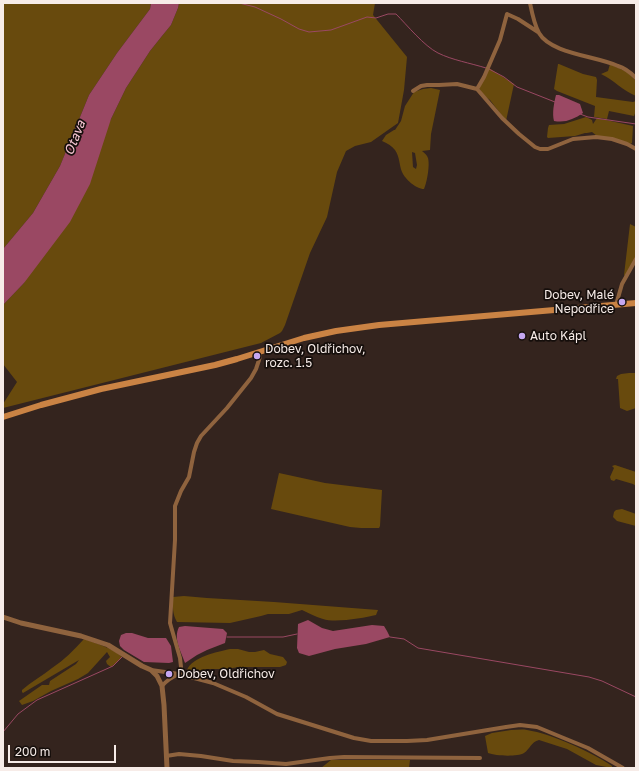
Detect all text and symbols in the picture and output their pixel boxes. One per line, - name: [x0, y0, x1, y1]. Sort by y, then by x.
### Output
- water label: Otava: [61, 118, 89, 158]
- place label: Dobev, Malé Nepodřice: [544, 288, 614, 316]
- marker: Dobev, Malé Nepodřice: [617, 297, 627, 307]
- place label: Auto Kápl: [530, 329, 586, 343]
- marker: Auto Kápl: [517, 331, 527, 341]
- place label: Dobev, Oldřichov, rozc. 1.5: [265, 342, 366, 370]
- marker: Dobev, Oldřichov, rozc. 1.5: [252, 351, 262, 361]
- place label: Dobev, Oldřichov: [177, 667, 275, 681]
- marker: Dobev, Oldřichov: [164, 669, 174, 679]
- scale bar: [10, 737, 118, 763]
- text: 200 m: [15, 744, 50, 759]

